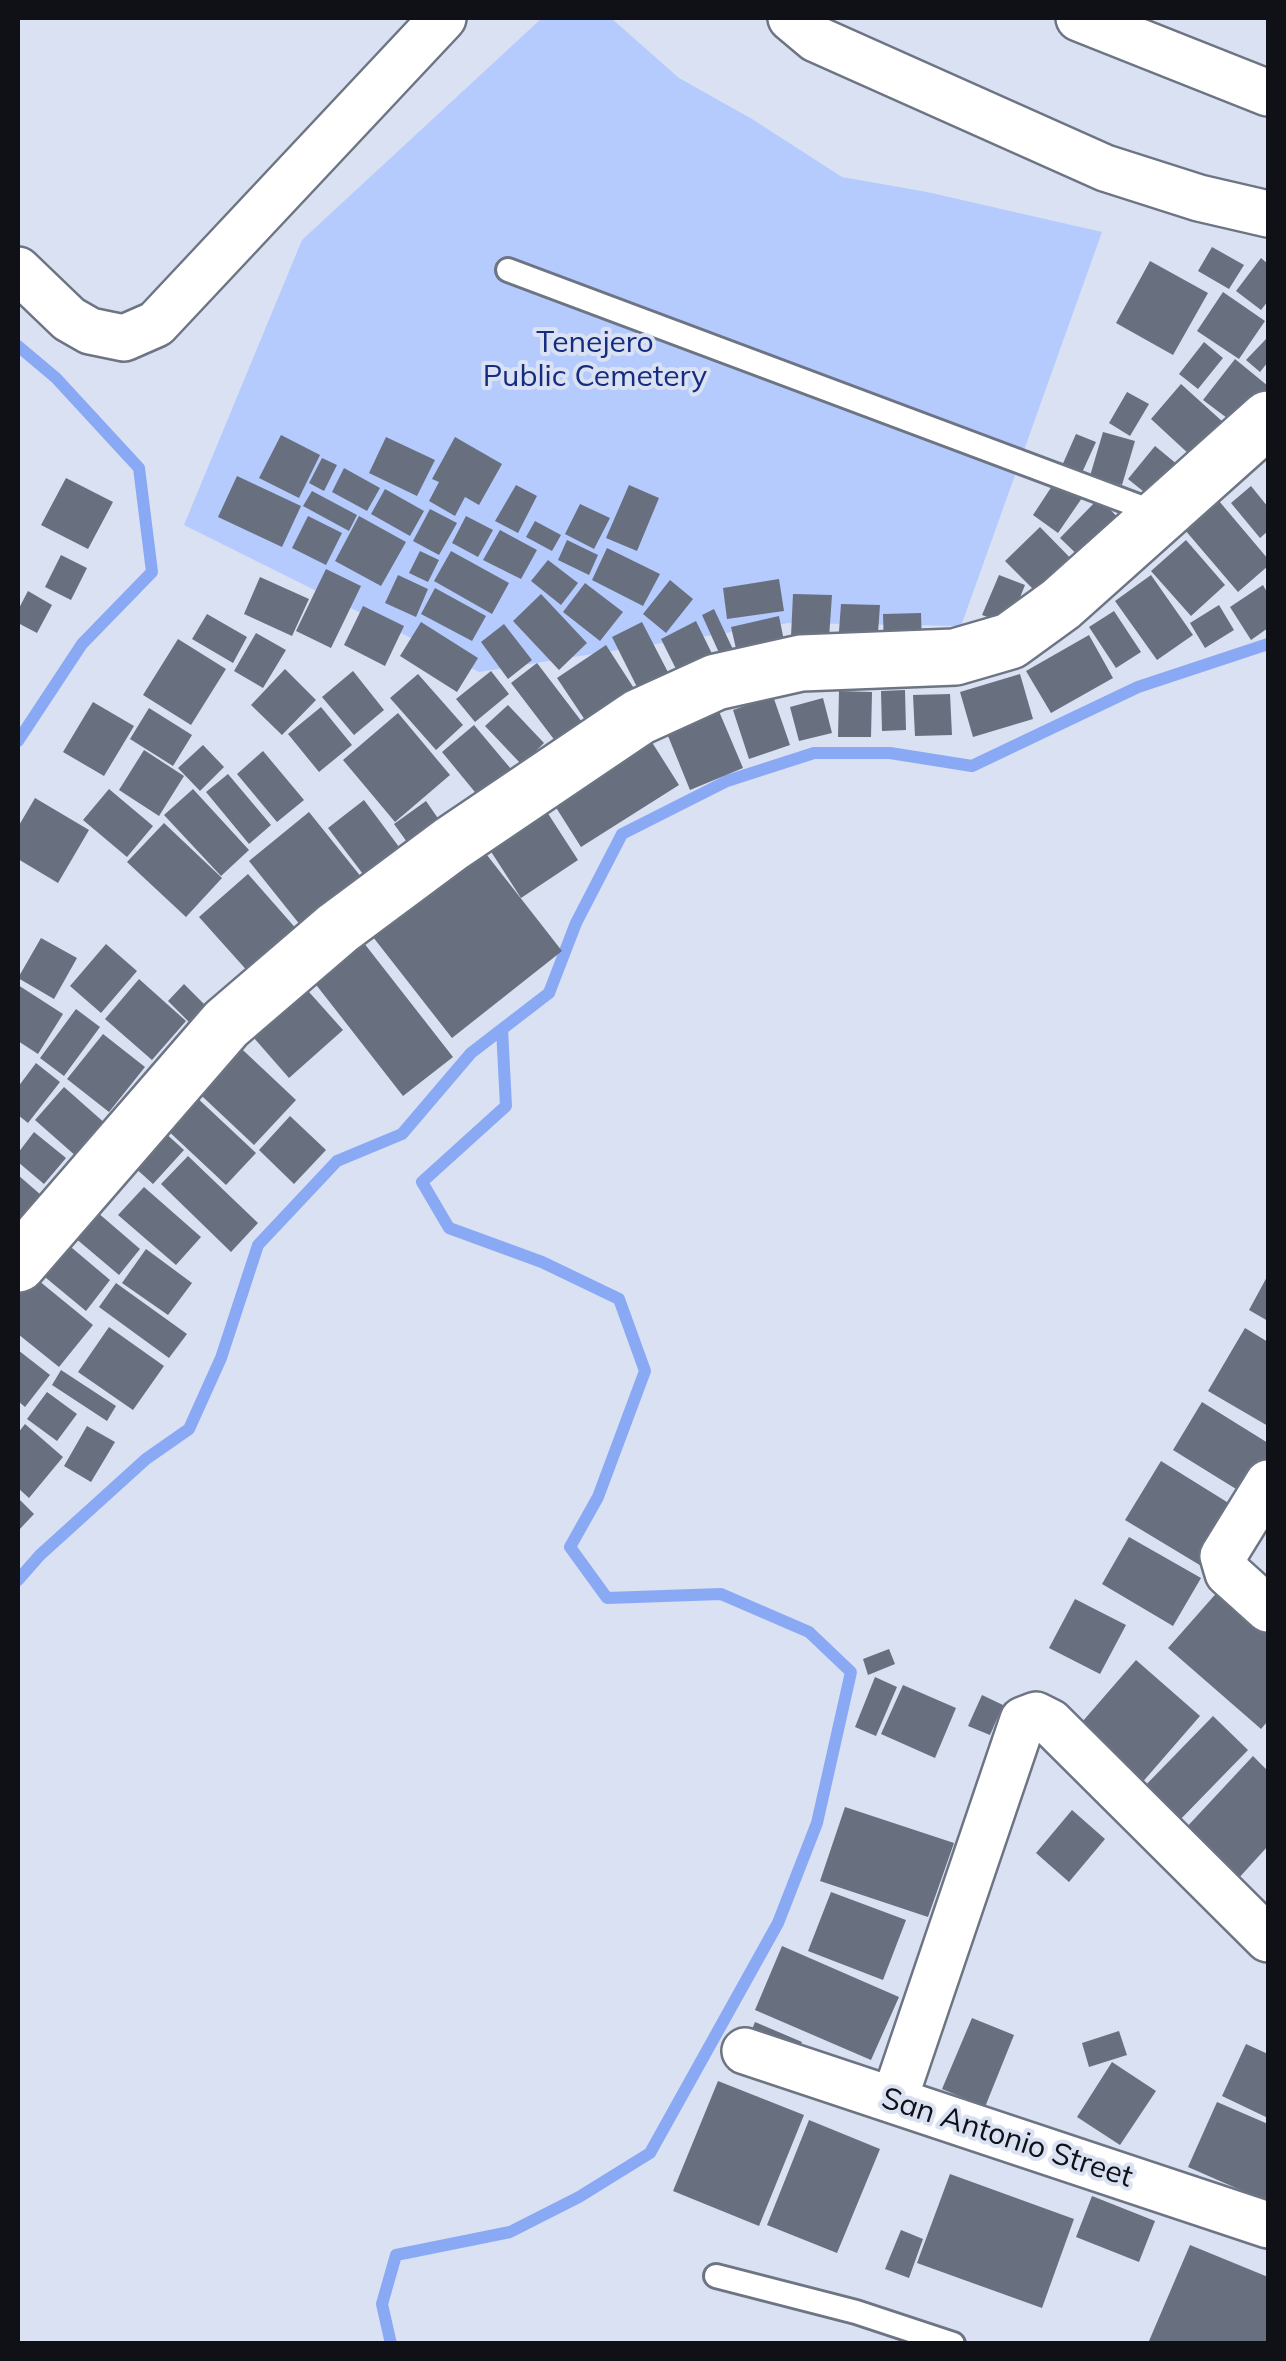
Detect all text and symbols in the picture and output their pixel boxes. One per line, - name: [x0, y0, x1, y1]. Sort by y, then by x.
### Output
- park label: Tenejero Public Cemetery: [483, 325, 707, 396]
- street label: San Antonio Street: [877, 2080, 1137, 2196]

